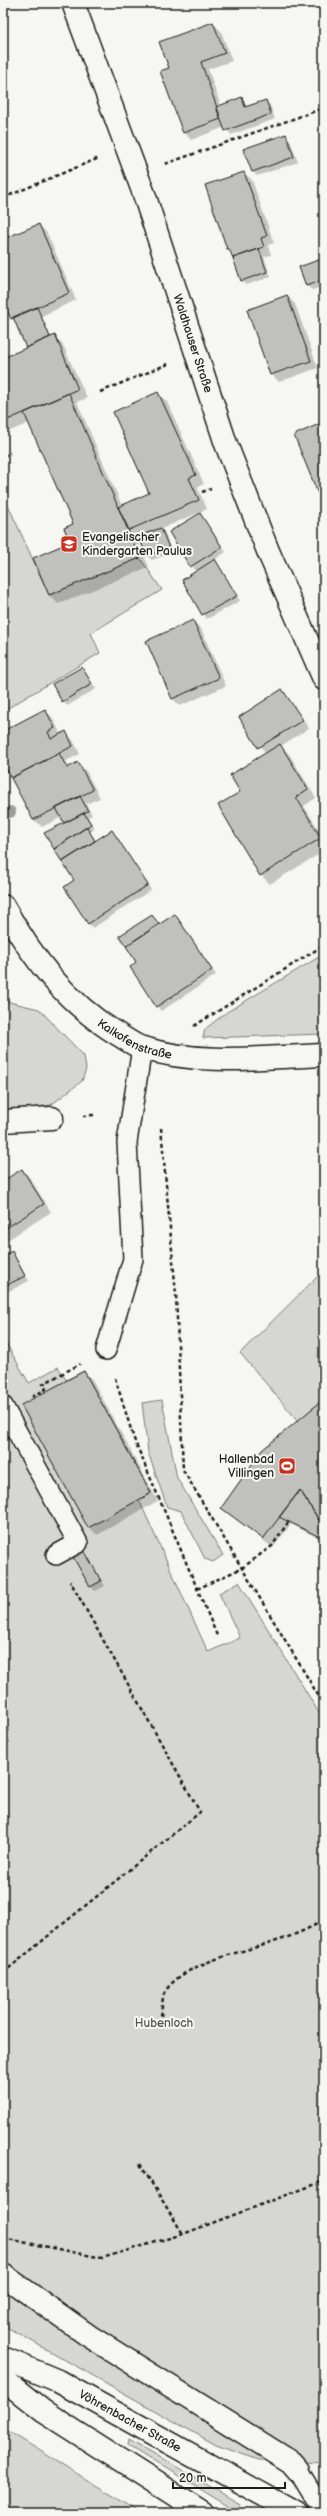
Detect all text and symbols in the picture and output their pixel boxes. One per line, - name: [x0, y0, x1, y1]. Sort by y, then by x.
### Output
- street label: Waldhauser Straße: [169, 292, 216, 395]
- place label: Evangelischer Kindergarten Paulus: [82, 530, 192, 559]
- school or university icon: Evangelischer Kindergarten Paulus: [59, 534, 79, 554]
- street label: Kalkofenstraße: [94, 1016, 173, 1063]
- place label: Hallenbad Villingen: [219, 1452, 274, 1481]
- sports icon: Hallenbad Villingen: [277, 1456, 297, 1476]
- park label: Hubenloch: [135, 2016, 194, 2031]
- street label: Vöhrenbacher Straße: [76, 2387, 184, 2456]
- scale bar: [173, 2464, 285, 2490]
- text: 20 m: [179, 2471, 206, 2486]

